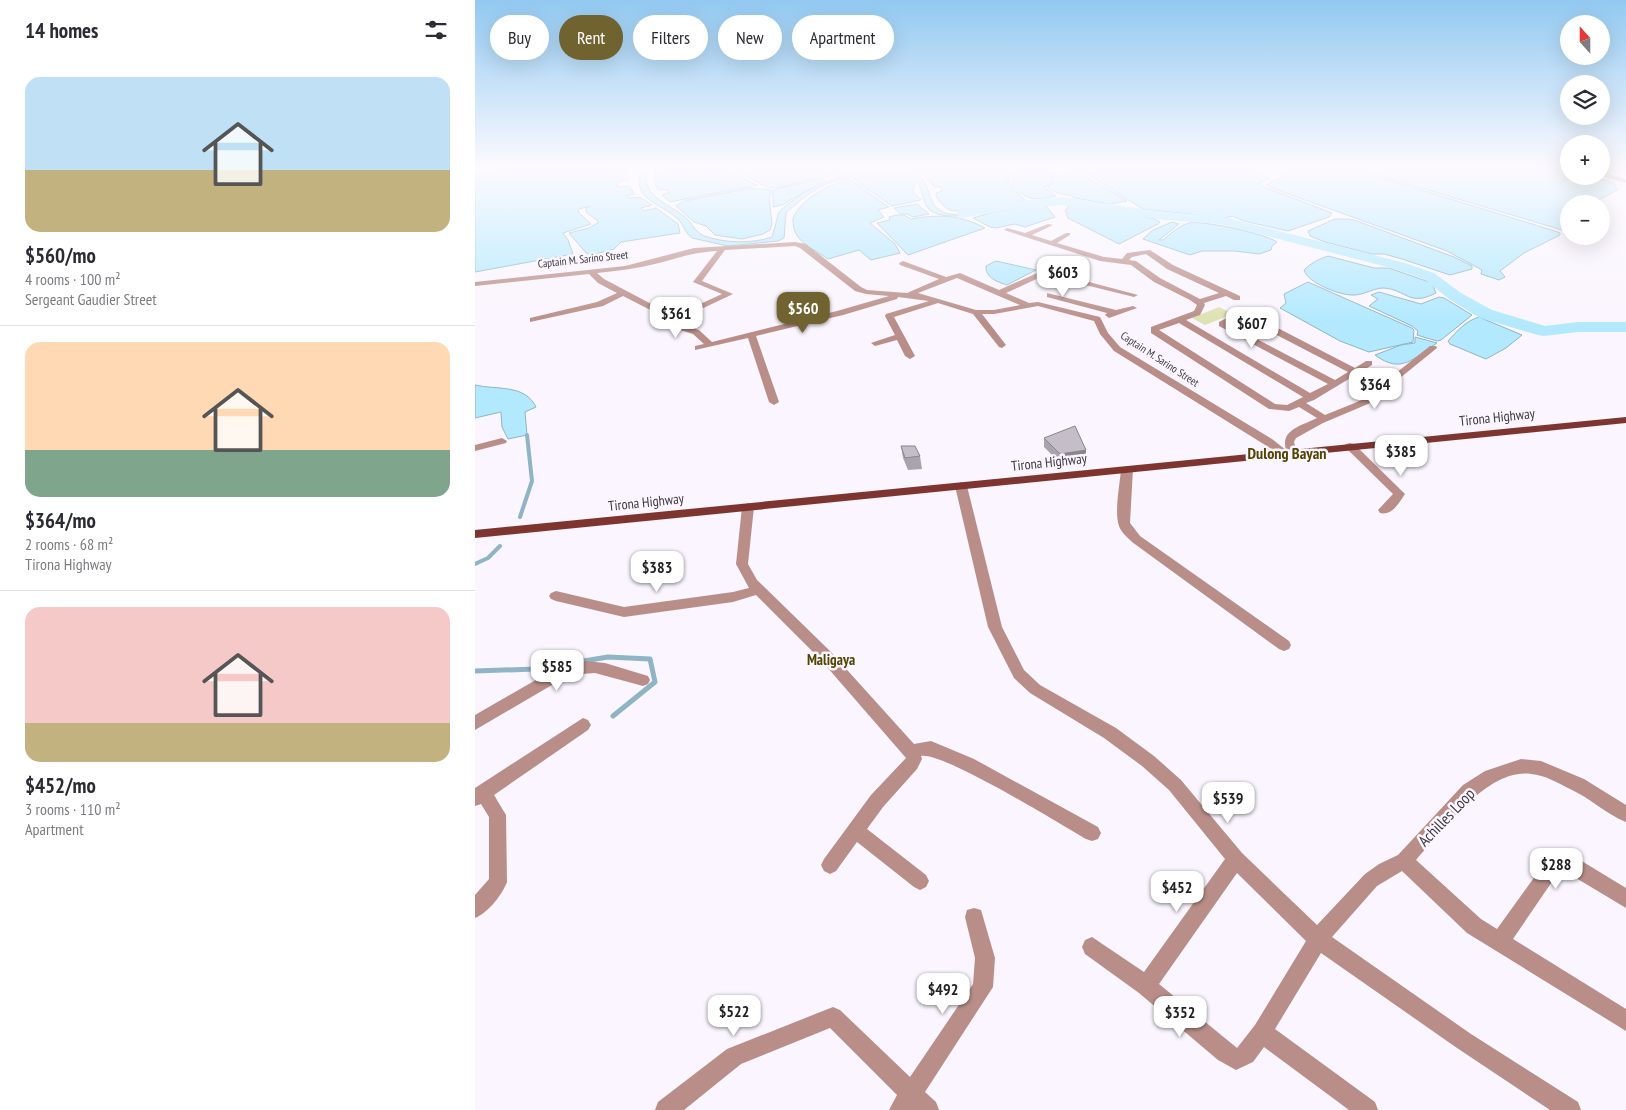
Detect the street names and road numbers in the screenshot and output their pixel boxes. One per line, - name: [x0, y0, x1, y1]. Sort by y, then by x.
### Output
- street label: Captain M. Sarino Street: [537, 247, 629, 271]
- street label: Captain M. Sarino Street: [1118, 328, 1202, 390]
- street label: Tirona Highway: [1458, 404, 1536, 430]
- street label: Tirona Highway: [1010, 449, 1088, 475]
- street label: Tirona Highway: [607, 489, 685, 515]
- street label: Achilles Loop: [1413, 784, 1479, 850]

